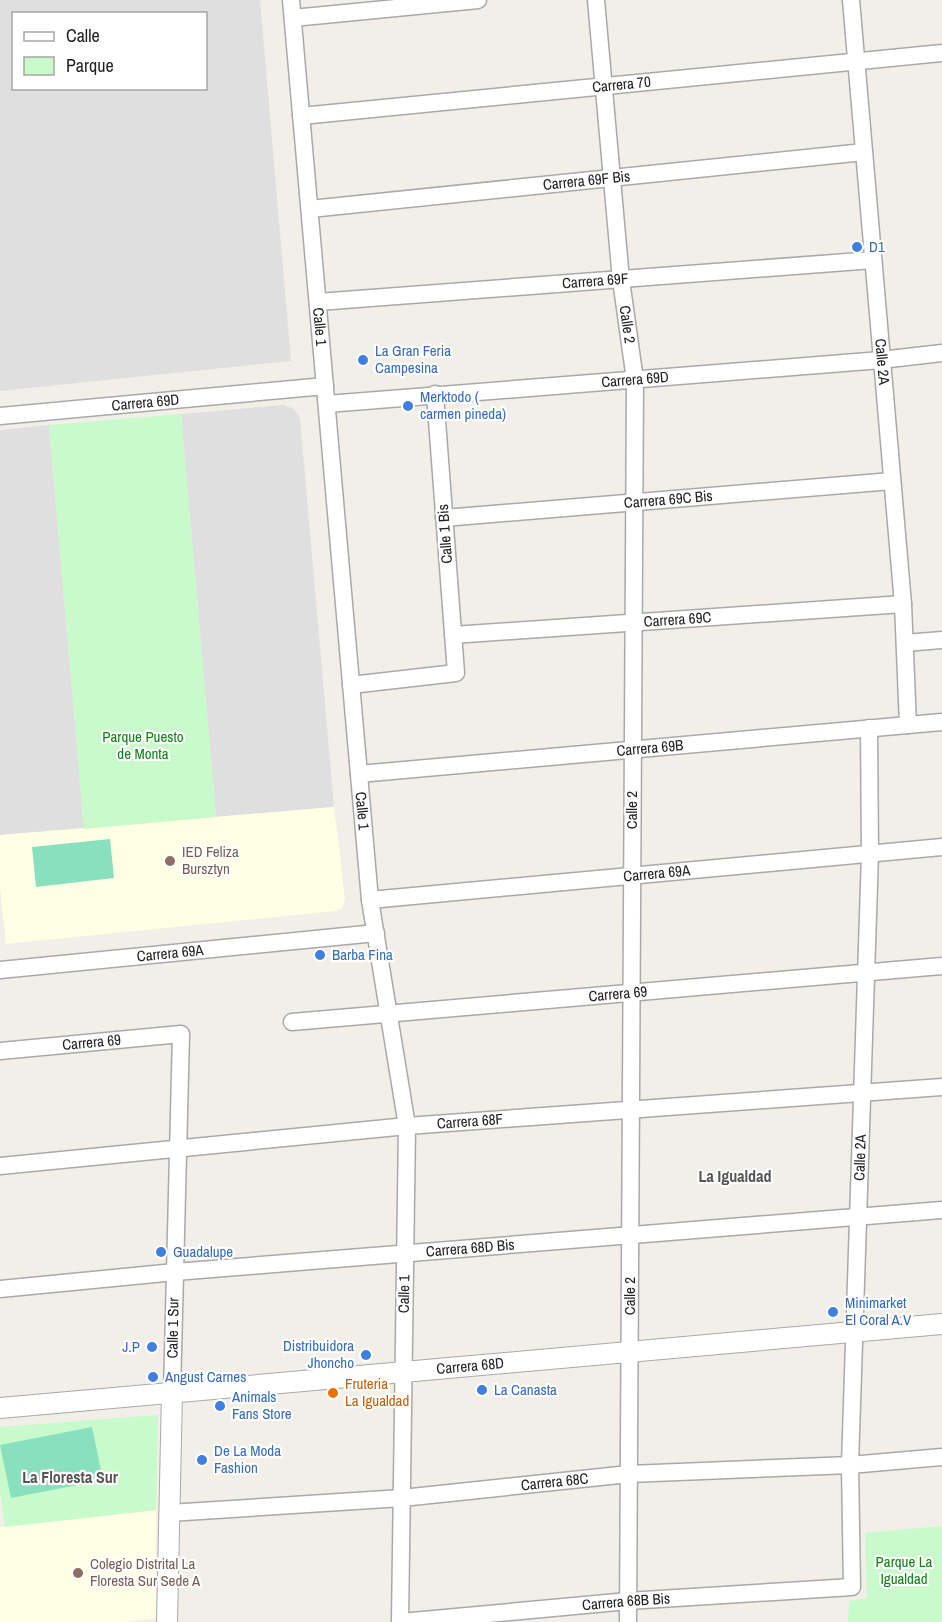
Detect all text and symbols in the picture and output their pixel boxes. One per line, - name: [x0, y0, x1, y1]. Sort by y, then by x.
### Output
- legend: [12, 12, 207, 90]
- text: Calle: [66, 23, 100, 48]
- text: Parque: [66, 53, 114, 78]
- street label: Carrera 70: [591, 71, 652, 97]
- street label: Carrera 69F Bis: [542, 165, 631, 195]
- place label: D1: [869, 236, 885, 257]
- marker: D1: [850, 240, 864, 254]
- street label: Carrera 69F: [561, 268, 629, 293]
- street label: Calle 2: [615, 304, 641, 345]
- street label: Calle 1: [308, 307, 332, 347]
- street label: Calle 2A: [870, 338, 895, 386]
- place label: La Gran Feria Campesina: [375, 340, 451, 378]
- marker: La Gran Feria Campesina: [356, 353, 370, 367]
- street label: Carrera 69D: [600, 366, 670, 392]
- place label: Merktodo ( carmen pineda): [420, 386, 506, 424]
- street label: Carrera 69D: [111, 389, 180, 416]
- marker: Merktodo ( carmen pineda): [401, 399, 415, 413]
- street label: Carrera 69C Bis: [623, 485, 713, 513]
- street label: Calle 1 Bis: [432, 504, 457, 564]
- street label: Carrera 69C: [643, 606, 712, 632]
- park label: Parque Puesto de Monta: [102, 726, 184, 764]
- street label: Carrera 69B: [615, 734, 684, 761]
- street label: Calle 1: [351, 791, 375, 831]
- street label: Calle 2: [621, 791, 642, 829]
- place label: IED Feliza Bursztyn: [182, 841, 239, 879]
- marker: IED Feliza Bursztyn: [163, 854, 177, 868]
- street label: Carrera 69A: [622, 859, 692, 886]
- street label: Carrera 69A: [136, 939, 205, 966]
- place label: Barba Fina: [332, 944, 393, 965]
- marker: Barba Fina: [313, 948, 327, 962]
- street label: Carrera 69: [588, 980, 648, 1006]
- street label: Carrera 69: [61, 1029, 122, 1055]
- street label: Carrera 68F: [436, 1108, 504, 1134]
- street label: Calle 2A: [848, 1133, 871, 1181]
- district label: La Igualdad: [699, 1165, 771, 1187]
- street label: Carrera 68D Bis: [425, 1234, 515, 1262]
- place label: Guadalupe: [173, 1241, 233, 1262]
- marker: Guadalupe: [154, 1245, 168, 1259]
- street label: Calle 1: [393, 1275, 414, 1313]
- street label: Calle 2: [619, 1277, 640, 1315]
- place label: Minimarket El Coral A.V: [845, 1292, 912, 1330]
- street label: Calle 1 Sur: [161, 1297, 184, 1359]
- marker: Minimarket El Coral A.V: [826, 1305, 840, 1319]
- place label: Distribuidora Jhoncho: [283, 1335, 354, 1373]
- place label: J.P: [122, 1336, 140, 1357]
- marker: J.P: [145, 1340, 159, 1354]
- marker: Distribuidora Jhoncho: [359, 1348, 373, 1362]
- street label: Carrera 68D: [435, 1352, 505, 1379]
- place label: Angust Carnes: [164, 1366, 246, 1387]
- marker: Angust Carnes: [146, 1370, 160, 1384]
- place label: Fruteria La Igualdad: [345, 1373, 409, 1411]
- place label: La Canasta: [494, 1379, 557, 1400]
- marker: La Canasta: [475, 1383, 489, 1397]
- place label: Animals Fans Store: [231, 1386, 292, 1424]
- marker: Fruteria La Igualdad: [326, 1386, 340, 1400]
- marker: Animals Fans Store: [213, 1399, 227, 1413]
- place label: De La Moda Fashion: [214, 1440, 281, 1478]
- marker: De La Moda Fashion: [195, 1453, 209, 1467]
- district label: La Floresta Sur: [22, 1466, 119, 1488]
- street label: Carrera 68C: [520, 1467, 590, 1495]
- park label: Parque La Igualdad: [876, 1551, 933, 1589]
- place label: Colegio Distrital La Floresta Sur Sede A: [90, 1553, 201, 1591]
- marker: Colegio Distrital La Floresta Sur Sede A: [71, 1566, 85, 1580]
- street label: Carrera 68B Bis: [581, 1587, 671, 1615]

